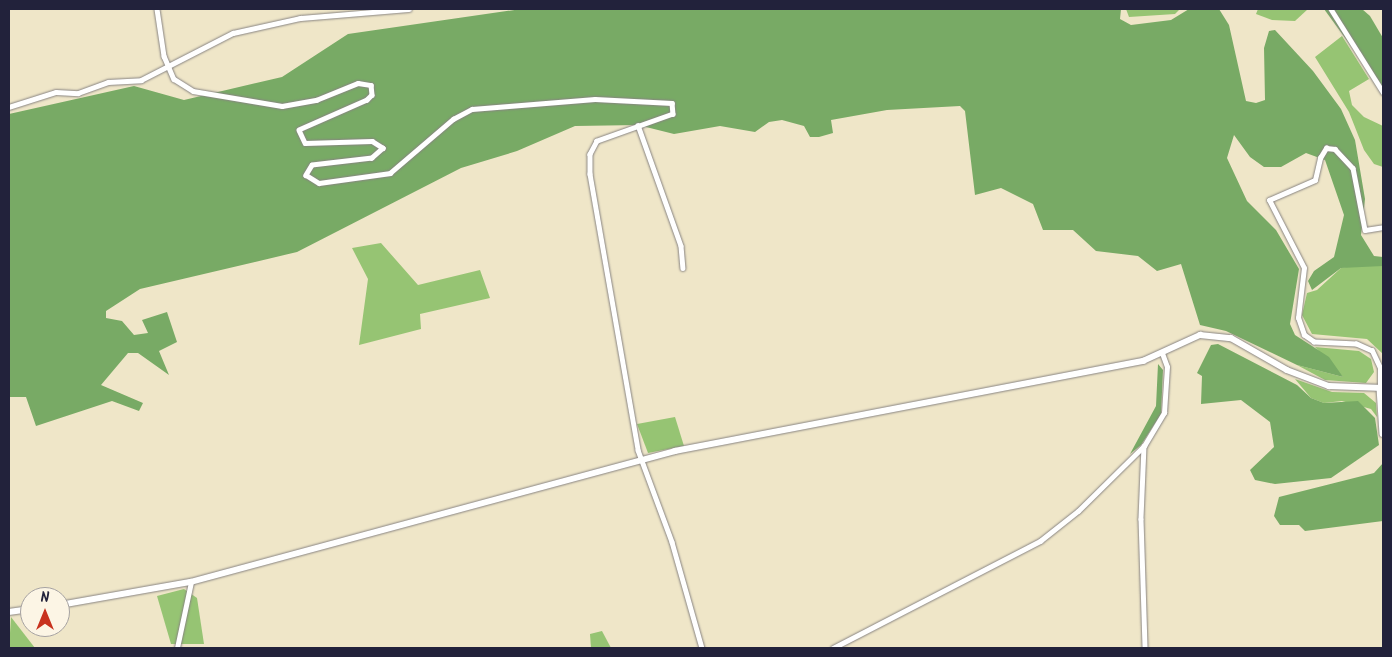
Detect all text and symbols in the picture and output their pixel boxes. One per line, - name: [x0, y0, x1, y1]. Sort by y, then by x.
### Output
- north arrow: [20, 587, 70, 637]
- text: N: [41, 587, 49, 609]

